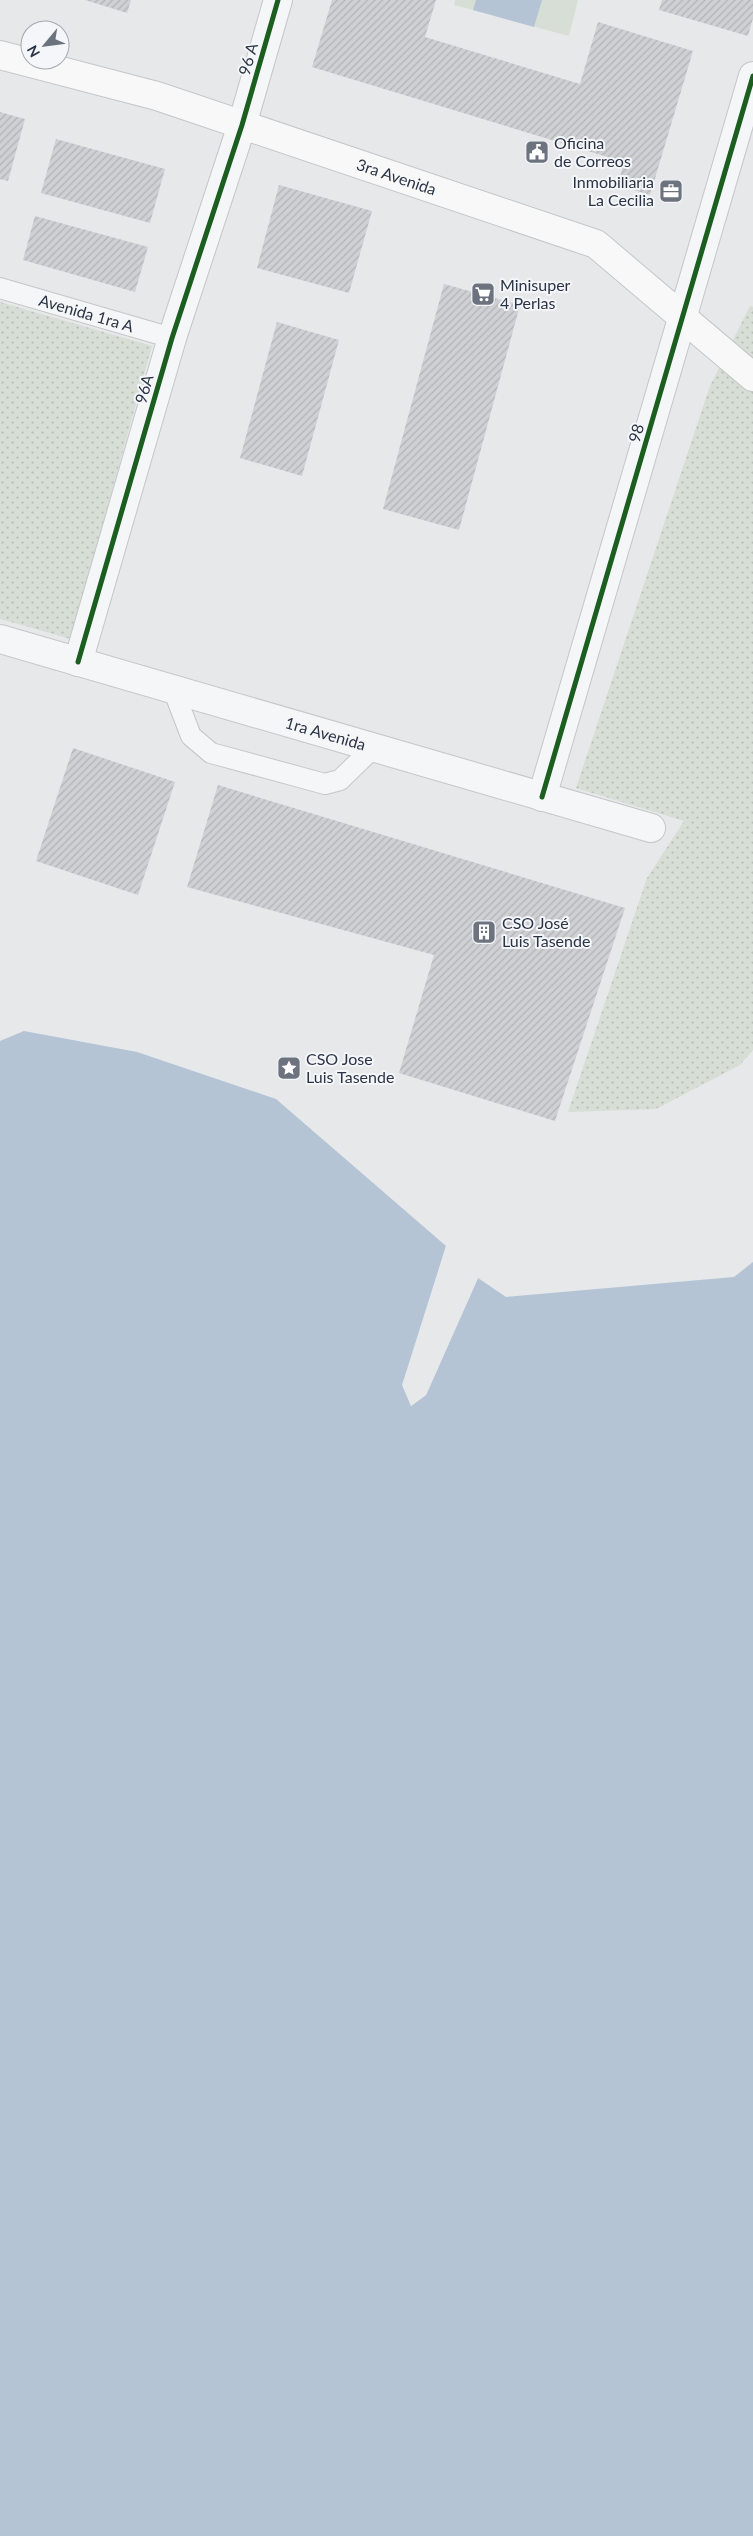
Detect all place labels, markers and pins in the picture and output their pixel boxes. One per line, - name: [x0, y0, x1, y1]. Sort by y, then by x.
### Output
- place label: Oficina de Correos: [554, 133, 631, 170]
- public building icon: Oficina de Correos: [524, 139, 550, 165]
- place label: Inmobiliaria La Cecilia: [572, 172, 654, 209]
- office icon: Inmobiliaria La Cecilia: [658, 178, 684, 204]
- place label: Minisuper 4 Perlas: [500, 275, 571, 312]
- supermarket icon: Minisuper 4 Perlas: [470, 281, 496, 307]
- place label: CSO José Luis Tasende: [502, 913, 590, 950]
- building icon: CSO José Luis Tasende: [471, 919, 497, 945]
- place label: CSO Jose Luis Tasende: [306, 1049, 394, 1086]
- place icon: CSO Jose Luis Tasende: [276, 1055, 302, 1081]

